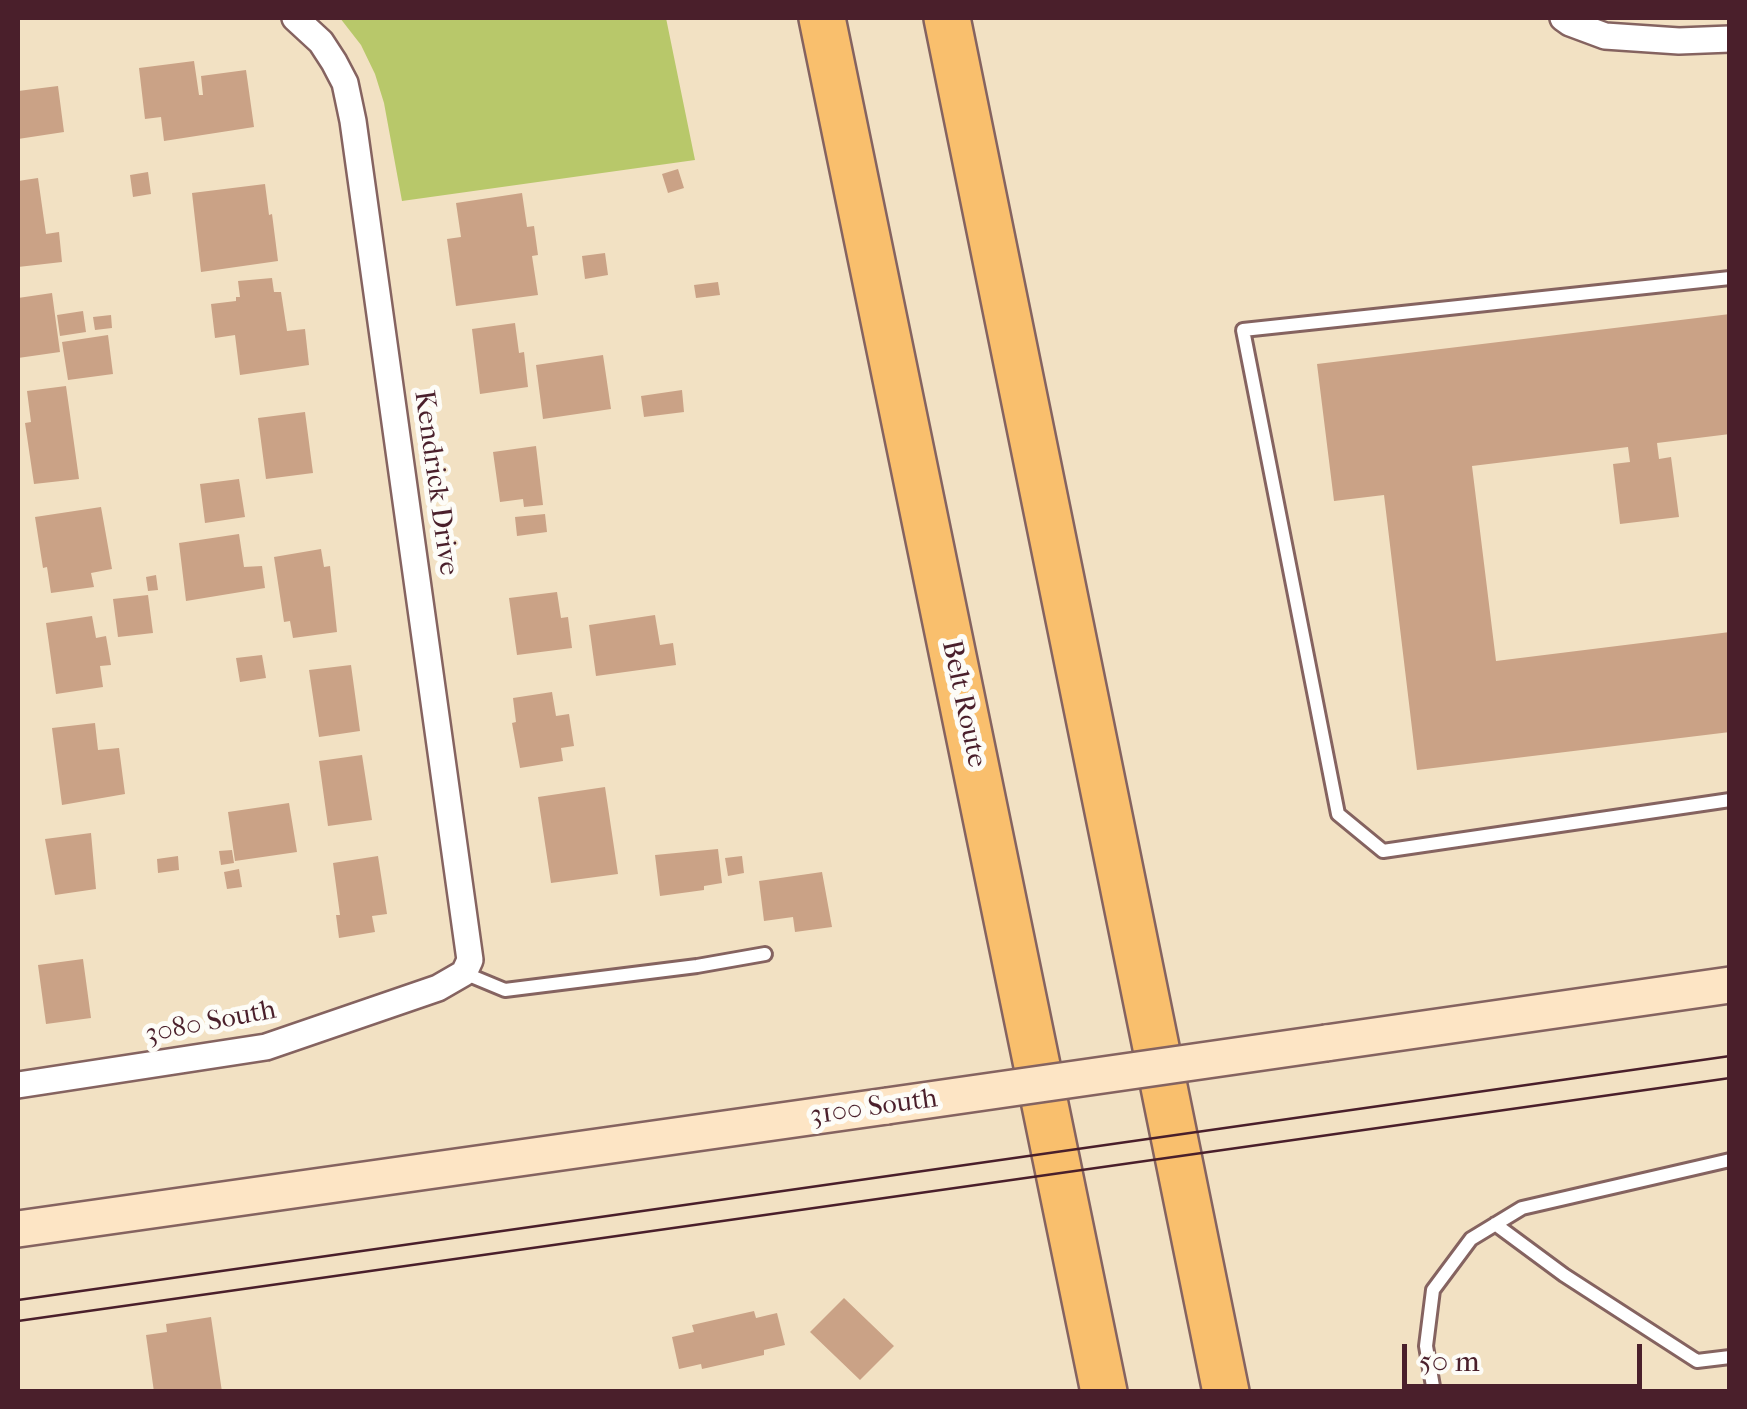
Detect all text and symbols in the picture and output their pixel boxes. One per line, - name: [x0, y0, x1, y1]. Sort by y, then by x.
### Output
- street label: Kendrick Drive: [405, 388, 465, 578]
- street label: Belt Route: [933, 637, 993, 771]
- street label: 3080 South: [143, 994, 279, 1052]
- street label: 3100 South: [808, 1082, 940, 1134]
- scale bar: [1407, 1324, 1647, 1386]
- text: 50 m: [1419, 1344, 1480, 1379]

